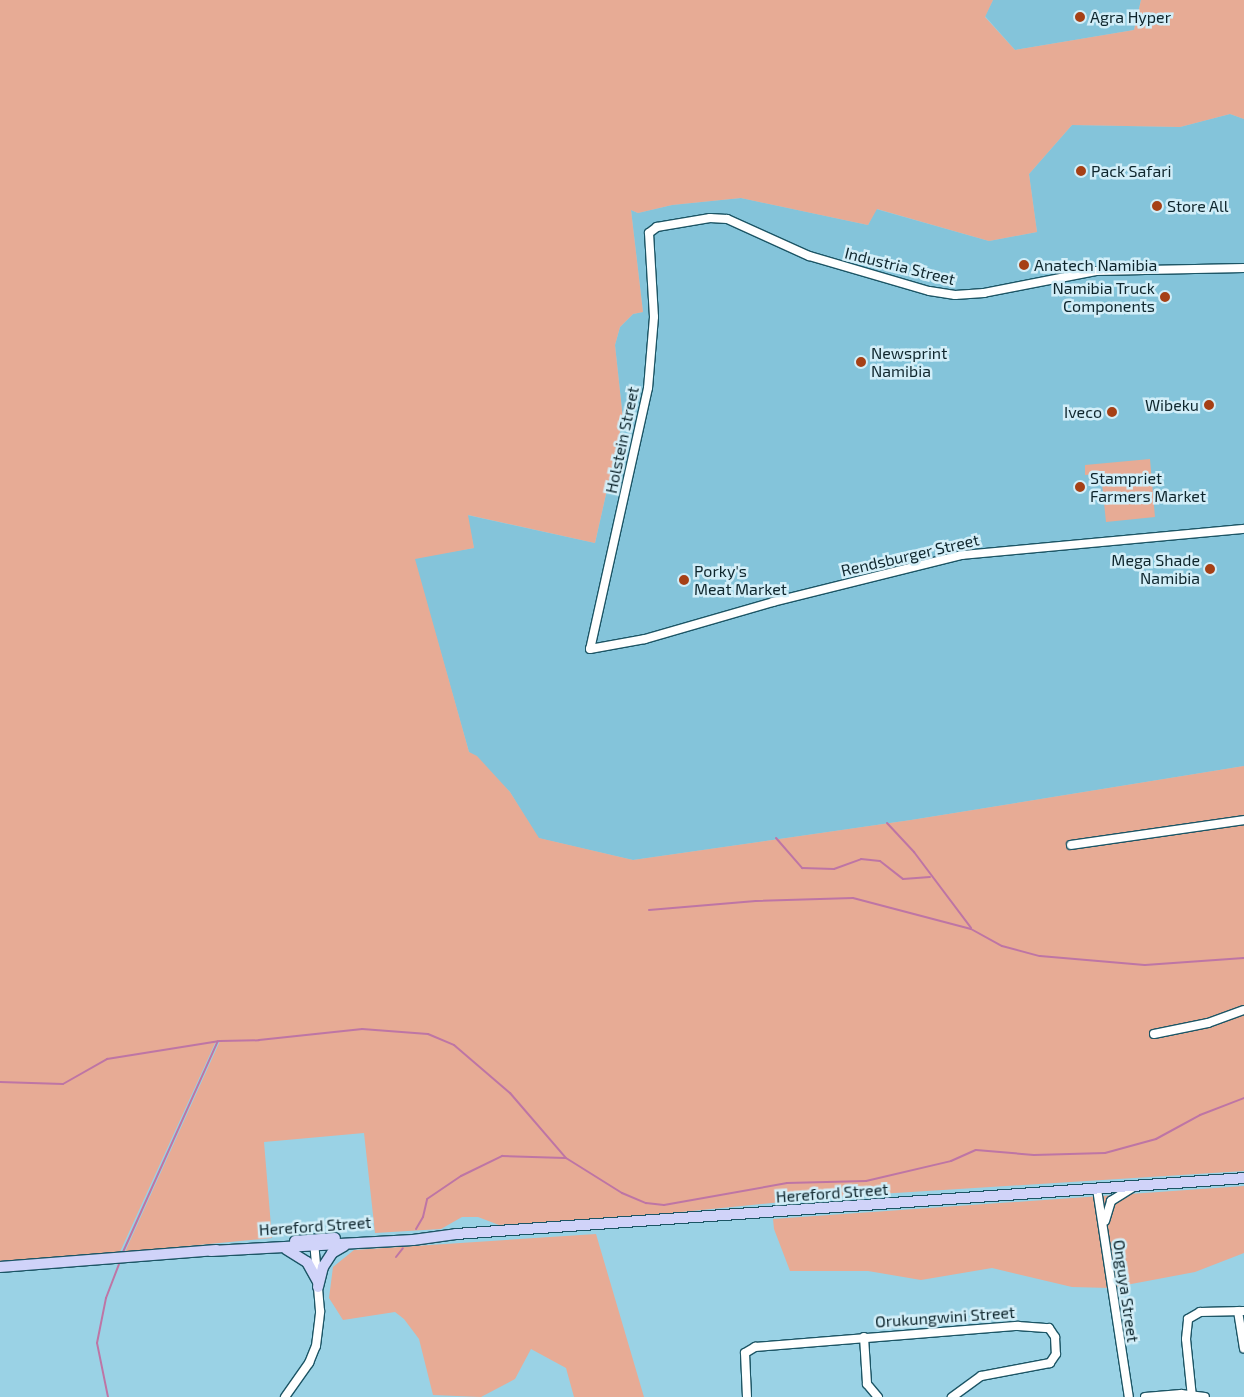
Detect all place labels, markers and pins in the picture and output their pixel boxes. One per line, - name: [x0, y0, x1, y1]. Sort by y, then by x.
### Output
- place label: Agra Hyper: [1090, 7, 1171, 27]
- marker: Agra Hyper: [1074, 11, 1086, 23]
- place label: Pack Safari: [1091, 161, 1172, 181]
- marker: Pack Safari: [1075, 165, 1087, 177]
- place label: Store All: [1167, 196, 1229, 216]
- marker: Store All: [1151, 200, 1163, 212]
- place label: Anatech Namibia: [1034, 255, 1157, 275]
- marker: Anatech Namibia: [1018, 259, 1030, 271]
- place label: Namibia Truck Components: [1052, 278, 1155, 316]
- marker: Namibia Truck Components: [1159, 291, 1171, 303]
- place label: Newsprint Namibia: [871, 343, 947, 381]
- marker: Newsprint Namibia: [855, 356, 867, 368]
- place label: Wibeku: [1145, 395, 1199, 415]
- marker: Wibeku: [1203, 399, 1215, 411]
- place label: Iveco: [1064, 402, 1102, 422]
- marker: Iveco: [1106, 406, 1118, 418]
- place label: Stampriet Farmers Market: [1090, 468, 1206, 506]
- marker: Stampriet Farmers Market: [1074, 481, 1086, 493]
- place label: Mega Shade Namibia: [1111, 550, 1200, 588]
- place label: Porky's Meat Market: [694, 561, 787, 599]
- marker: Mega Shade Namibia: [1204, 563, 1216, 575]
- marker: Porky's Meat Market: [678, 574, 690, 586]

